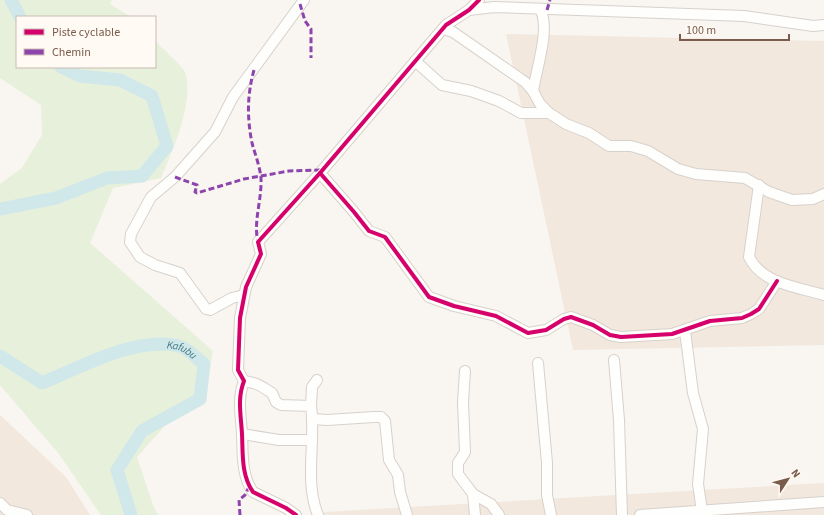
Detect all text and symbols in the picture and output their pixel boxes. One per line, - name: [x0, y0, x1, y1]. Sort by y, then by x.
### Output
- legend: [16, 16, 156, 68]
- scale bar: [680, 16, 789, 42]
- text: 100 m: [686, 22, 716, 39]
- text: Piste cyclable: [52, 24, 120, 41]
- text: Chemin: [52, 44, 91, 61]
- water label: Kafubu: [166, 337, 201, 363]
- north arrow: [768, 459, 808, 499]
- text: N: [787, 466, 804, 481]

